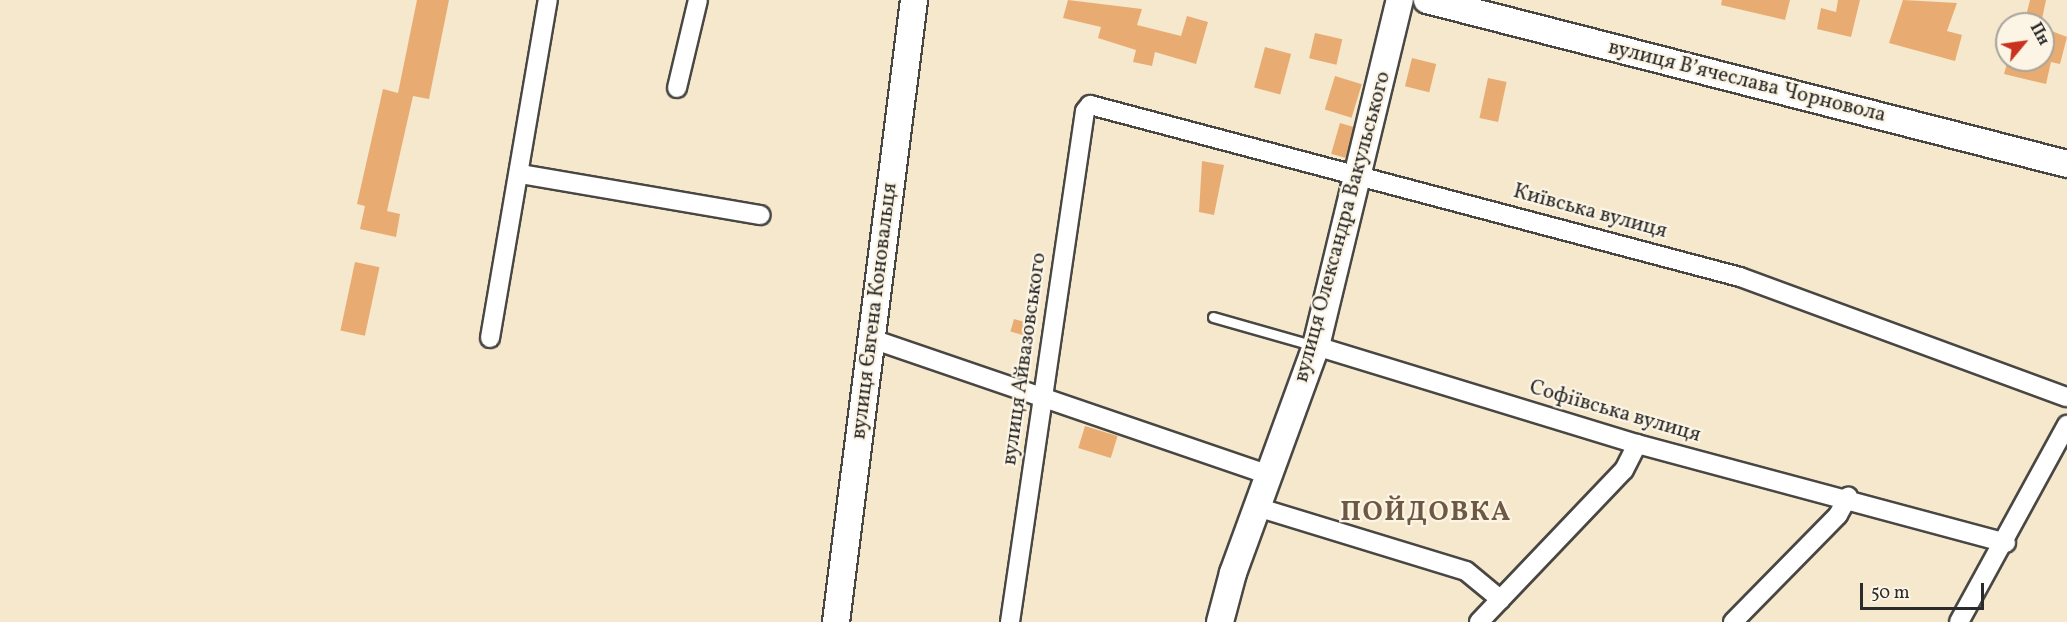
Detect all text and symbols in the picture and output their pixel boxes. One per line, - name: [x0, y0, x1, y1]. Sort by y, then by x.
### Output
- north arrow: [1995, 12, 2055, 72]
- text: Пн: [2024, 19, 2054, 50]
- street label: вулиця Вʼячеслава Чорновола: [1606, 35, 1888, 129]
- street label: вулиця Олександра Вакульського: [1289, 69, 1397, 385]
- street label: Київська вулиця: [1510, 179, 1670, 245]
- street label: вулиця Євгена Коновальця: [847, 181, 903, 441]
- street label: вулиця Айвазовського: [998, 251, 1052, 467]
- street label: Софіївська вулиця: [1526, 375, 1704, 449]
- district label: ПОЙДОВКА: [1340, 498, 1512, 530]
- scale bar: [1863, 571, 1988, 609]
- text: 50 m: [1871, 581, 1910, 606]

